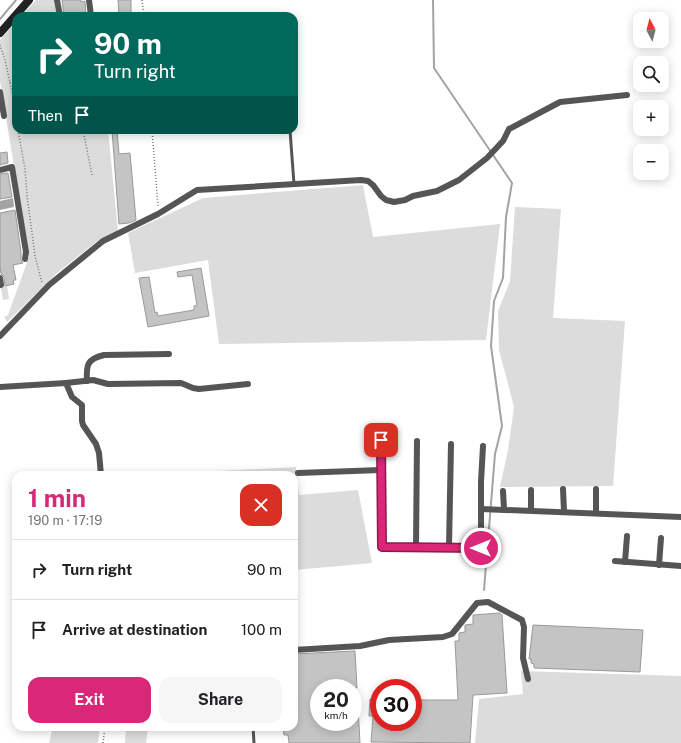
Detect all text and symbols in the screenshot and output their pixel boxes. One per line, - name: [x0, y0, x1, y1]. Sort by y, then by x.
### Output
- north arrow: [633, 12, 669, 48]
- map controls: [633, 12, 669, 180]
- text: 90 m: [94, 27, 162, 60]
- icon: right: [28, 28, 80, 80]
- button: search: [633, 56, 669, 92]
- text: Turn right: [94, 61, 176, 82]
- button: +: [633, 100, 669, 136]
- icon: arrive: [71, 104, 93, 126]
- text: Then: [28, 107, 63, 124]
- button: −: [633, 144, 669, 180]
- pin: [364, 423, 398, 457]
- icon: arrive: [370, 429, 392, 451]
- text: 1 min: [28, 484, 86, 512]
- button: close: [240, 484, 282, 526]
- text: 190 m · 17:19: [28, 513, 102, 528]
- position arrow: [460, 527, 502, 569]
- icon: right: [28, 559, 50, 581]
- text: Turn right: [62, 561, 132, 578]
- text: 90 m: [247, 561, 282, 578]
- icon: arrive: [28, 619, 50, 641]
- text: Arrive at destination: [62, 621, 207, 638]
- text: 100 m: [241, 621, 282, 638]
- button: Exit: [28, 677, 151, 723]
- button: Share: [159, 677, 282, 723]
- speed limit sign: 30: [370, 679, 422, 731]
- text: 20: [323, 688, 349, 712]
- text: km/h: [324, 709, 348, 721]

